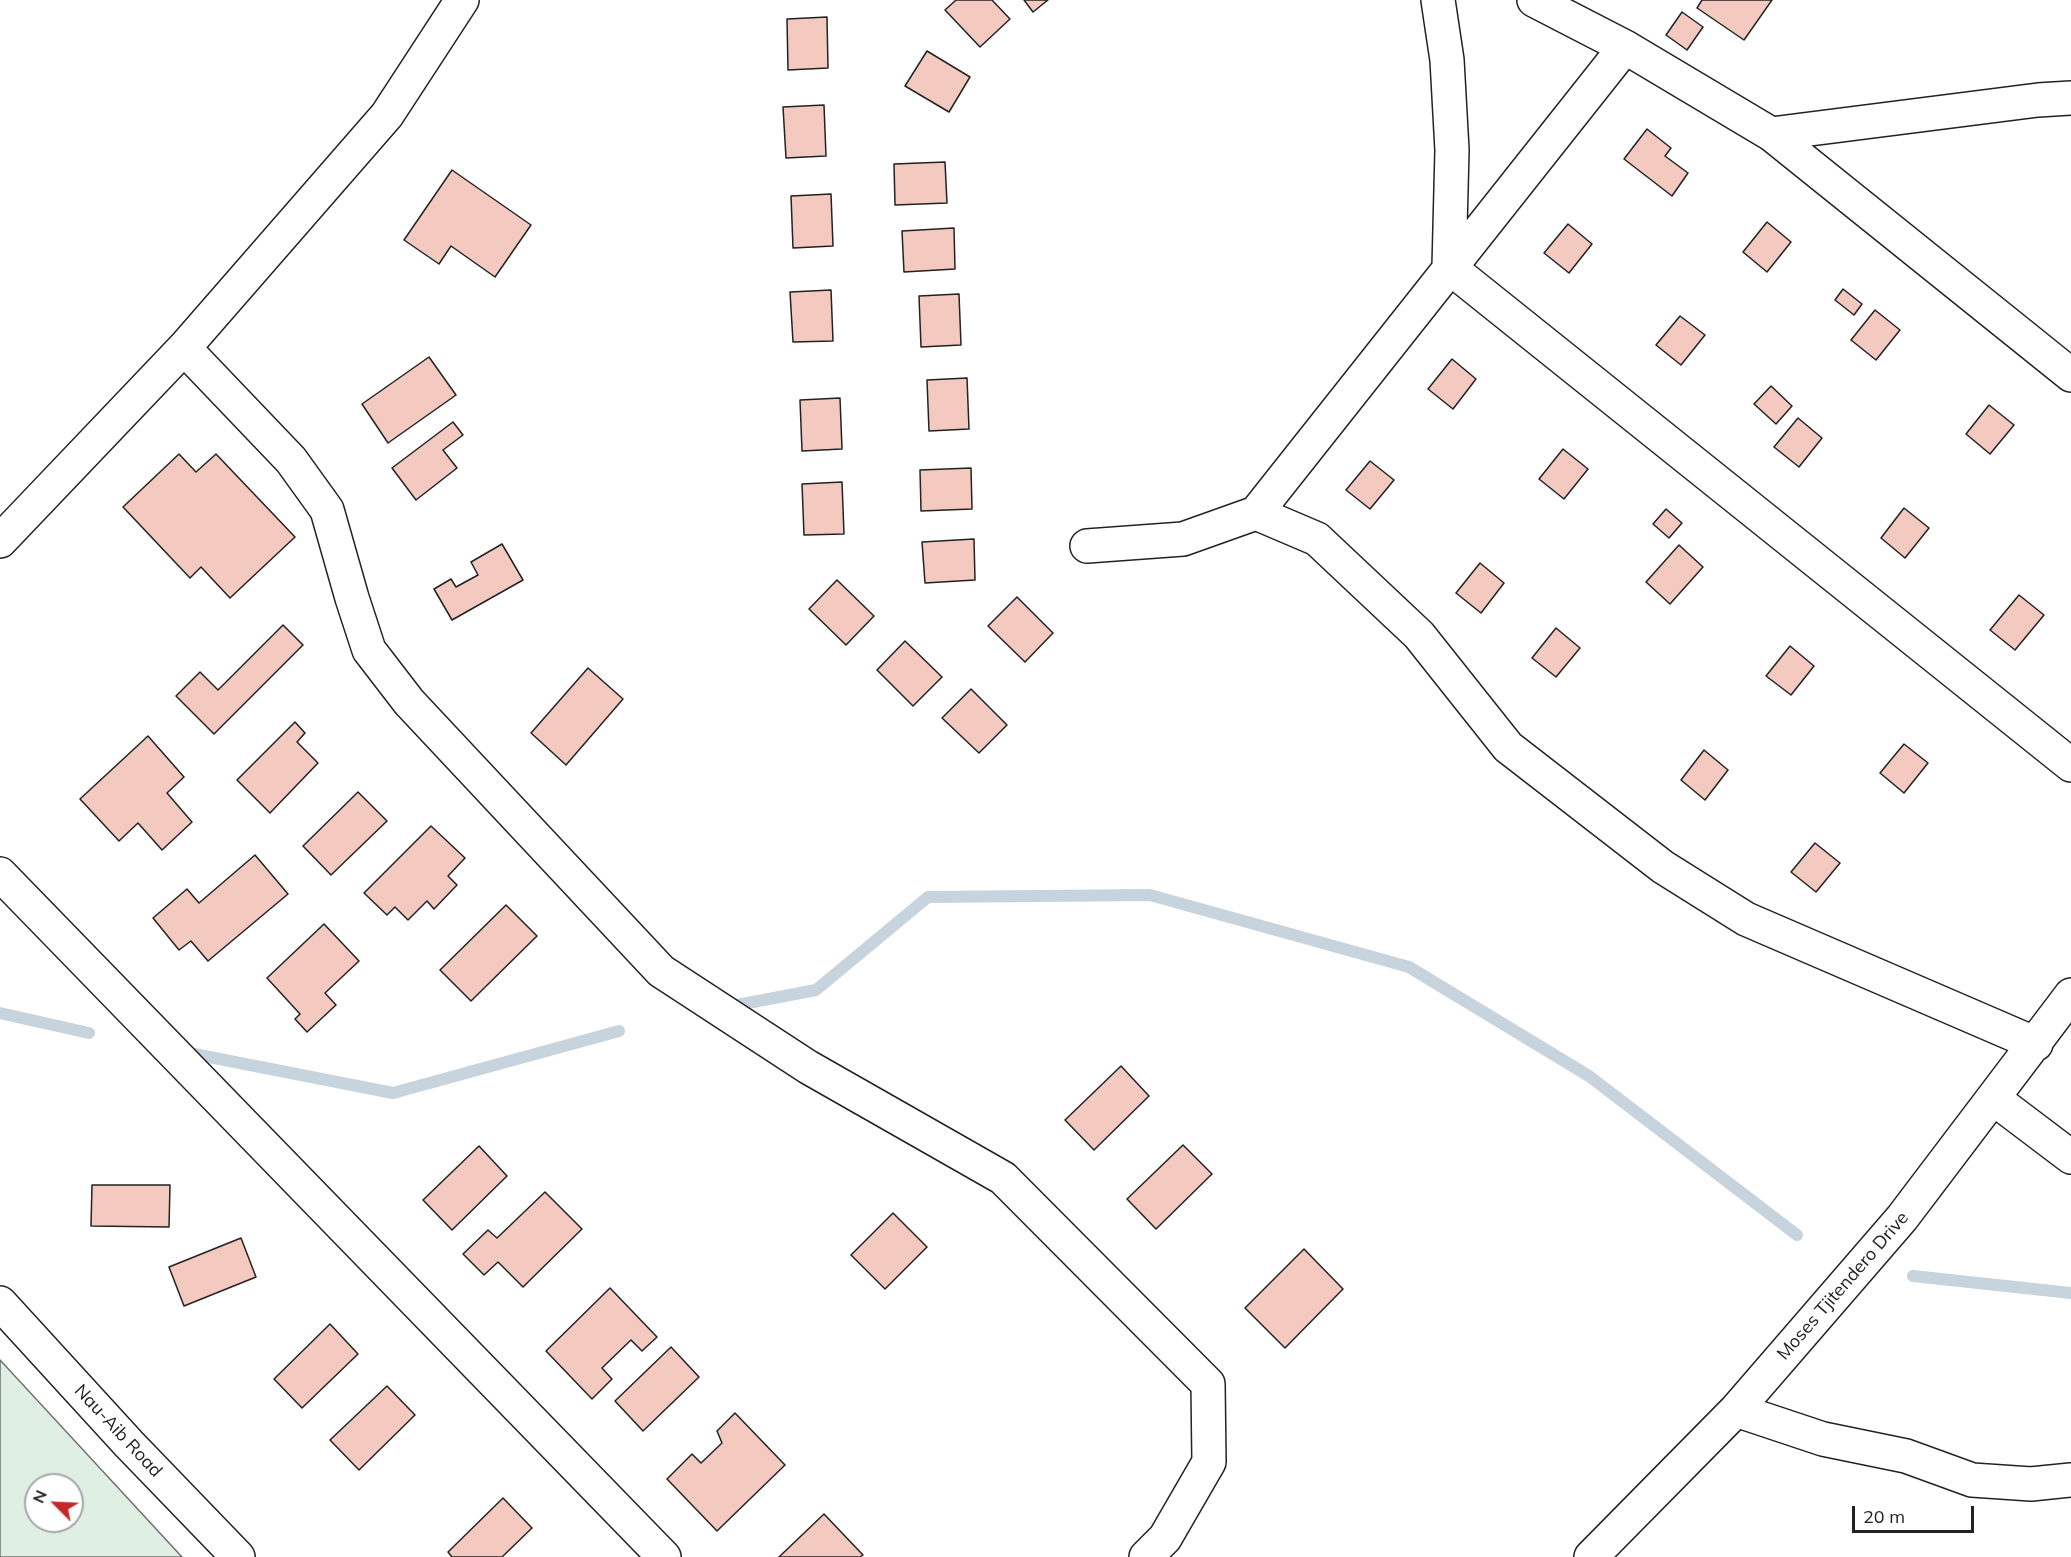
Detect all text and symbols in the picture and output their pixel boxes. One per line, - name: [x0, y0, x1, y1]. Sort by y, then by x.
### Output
- street label: Moses Tjitendero Drive: [1773, 1207, 1913, 1365]
- street label: Nau-Aib Road: [69, 1380, 167, 1482]
- north arrow: [24, 1473, 84, 1533]
- text: N: [28, 1487, 51, 1506]
- scale bar: [1855, 1494, 1976, 1532]
- text: 20 m: [1863, 1505, 1905, 1528]

